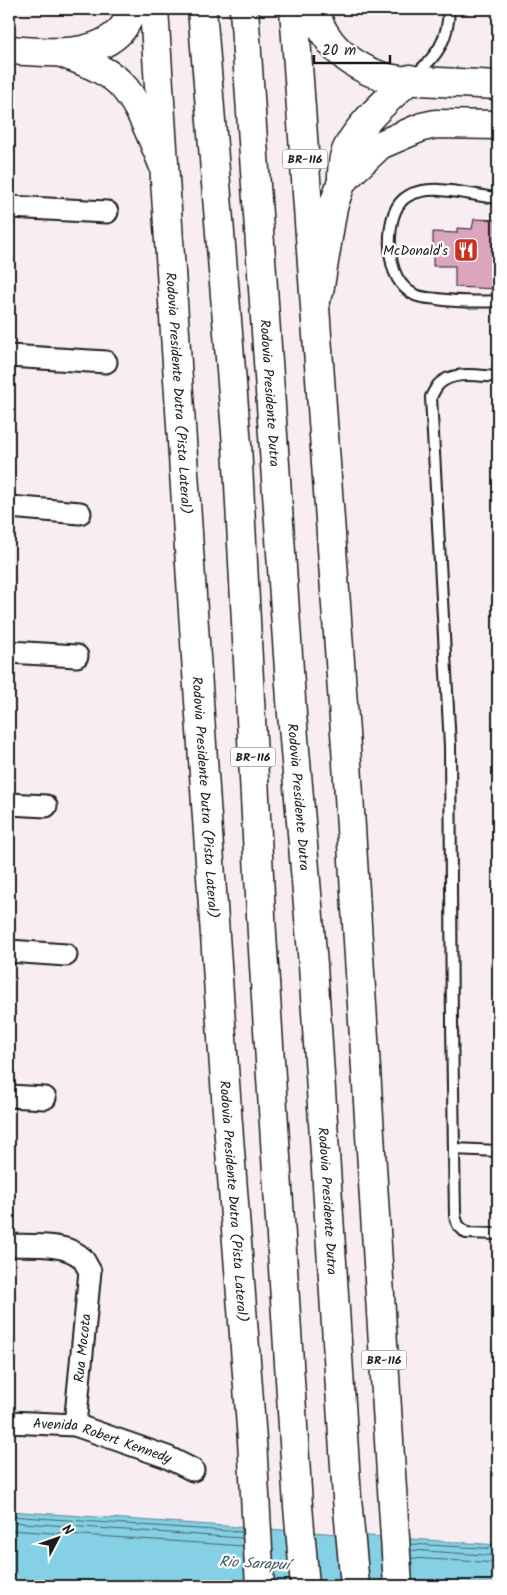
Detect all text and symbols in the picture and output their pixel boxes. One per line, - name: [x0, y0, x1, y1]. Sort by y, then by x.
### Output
- scale bar: [314, 32, 391, 64]
- text: 20 m: [322, 39, 356, 63]
- road number: BR-116: [282, 150, 328, 168]
- restaurant icon: McDonald's: [453, 237, 479, 263]
- place label: McDonald's: [383, 240, 448, 262]
- street label: Rodovia Presidente Dutra (Pista Lateral): [159, 272, 197, 515]
- street label: Rodovia Presidente Dutra: [253, 319, 285, 468]
- street label: Rodovia Presidente Dutra (Pista Lateral): [185, 676, 224, 919]
- street label: Rodovia Presidente Dutra: [281, 723, 315, 872]
- road number: BR-116: [230, 748, 276, 766]
- street label: Rodovia Presidente Dutra (Pista Lateral): [213, 1080, 253, 1323]
- street label: Rodovia Presidente Dutra: [311, 1127, 343, 1276]
- street label: Rua Mocota: [68, 1313, 98, 1384]
- road number: BR-116: [362, 1350, 406, 1370]
- street label: Avenida Robert Kennedy: [32, 1413, 176, 1470]
- north arrow: [32, 1512, 82, 1562]
- text: N: [56, 1520, 78, 1541]
- water label: Rio Sarapuí: [218, 1550, 295, 1578]

